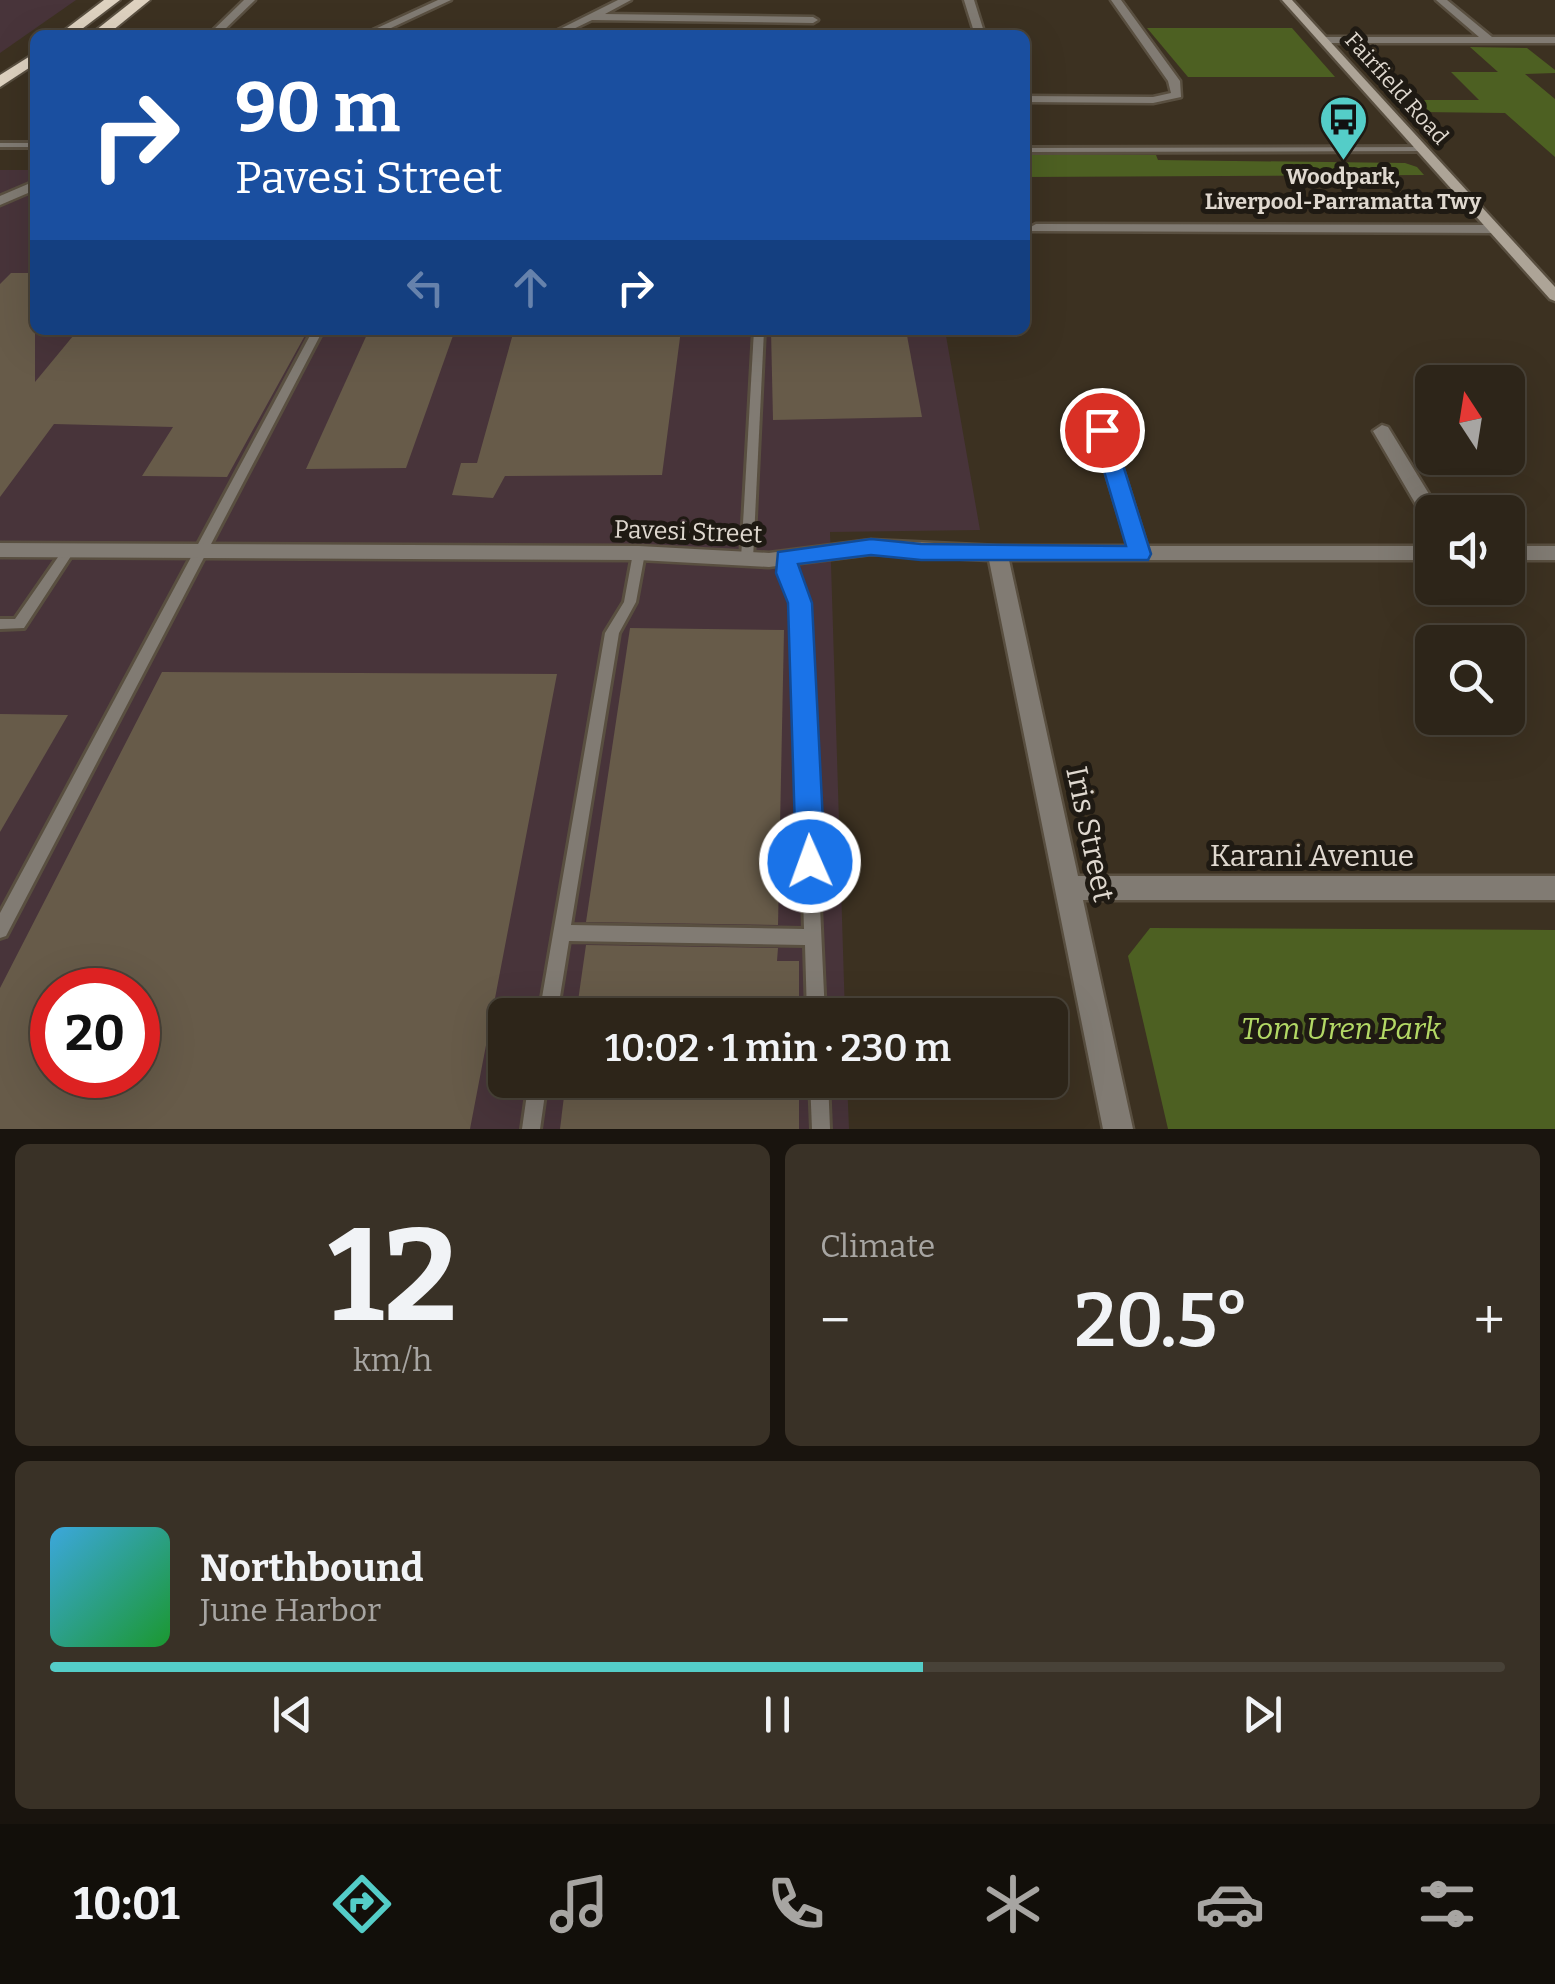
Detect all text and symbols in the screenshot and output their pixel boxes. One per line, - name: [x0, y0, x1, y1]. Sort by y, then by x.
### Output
- street label: Fairfield Road: [1339, 27, 1454, 150]
- text: 90 m: [235, 66, 400, 150]
- icon: right: [70, 70, 200, 200]
- bus stop icon: Woodpark, Liverpool-Parramatta Twy: [1317, 94, 1369, 162]
- text: Pavesi Street: [235, 151, 503, 205]
- place label: Woodpark, Liverpool-Parramatta Twy: [1205, 163, 1482, 215]
- icon: left: [398, 260, 453, 315]
- icon: ahead: [503, 260, 558, 315]
- icon: right: [608, 260, 663, 315]
- north arrow: [1415, 365, 1525, 475]
- map controls: [1415, 365, 1525, 735]
- pin: [1060, 388, 1145, 473]
- icon: arrive: [1075, 403, 1130, 458]
- button: sound: [1415, 495, 1525, 605]
- street label: Pavesi Street: [613, 514, 763, 550]
- button: search: [1415, 625, 1525, 735]
- street label: Iris Street: [1058, 763, 1122, 905]
- position arrow: [758, 810, 862, 914]
- street label: Karani Avenue: [1210, 838, 1414, 874]
- speed limit sign: 20: [30, 968, 160, 1098]
- park label: Tom Uren Park: [1241, 1011, 1442, 1047]
- text: 10:02 · 1 min · 230 m: [605, 1025, 951, 1071]
- text: 12: [328, 1198, 457, 1354]
- text: Climate: [820, 1227, 935, 1265]
- text: 20.5°: [1074, 1276, 1250, 1366]
- text: −: [820, 1288, 850, 1354]
- text: +: [1474, 1288, 1505, 1354]
- text: km/h: [353, 1341, 432, 1379]
- text: Northbound: [200, 1545, 423, 1591]
- text: June Harbor: [200, 1591, 381, 1629]
- icon: previous: [265, 1687, 320, 1742]
- icon: pause: [750, 1687, 805, 1742]
- icon: next: [1235, 1687, 1290, 1742]
- icon: directions: [327, 1869, 397, 1939]
- icon: music: [544, 1869, 614, 1939]
- icon: phone: [761, 1869, 831, 1939]
- icon: climate: [978, 1869, 1048, 1939]
- icon: car: [1195, 1869, 1265, 1939]
- icon: filters: [1412, 1869, 1482, 1939]
- text: 10:01: [73, 1877, 180, 1931]

